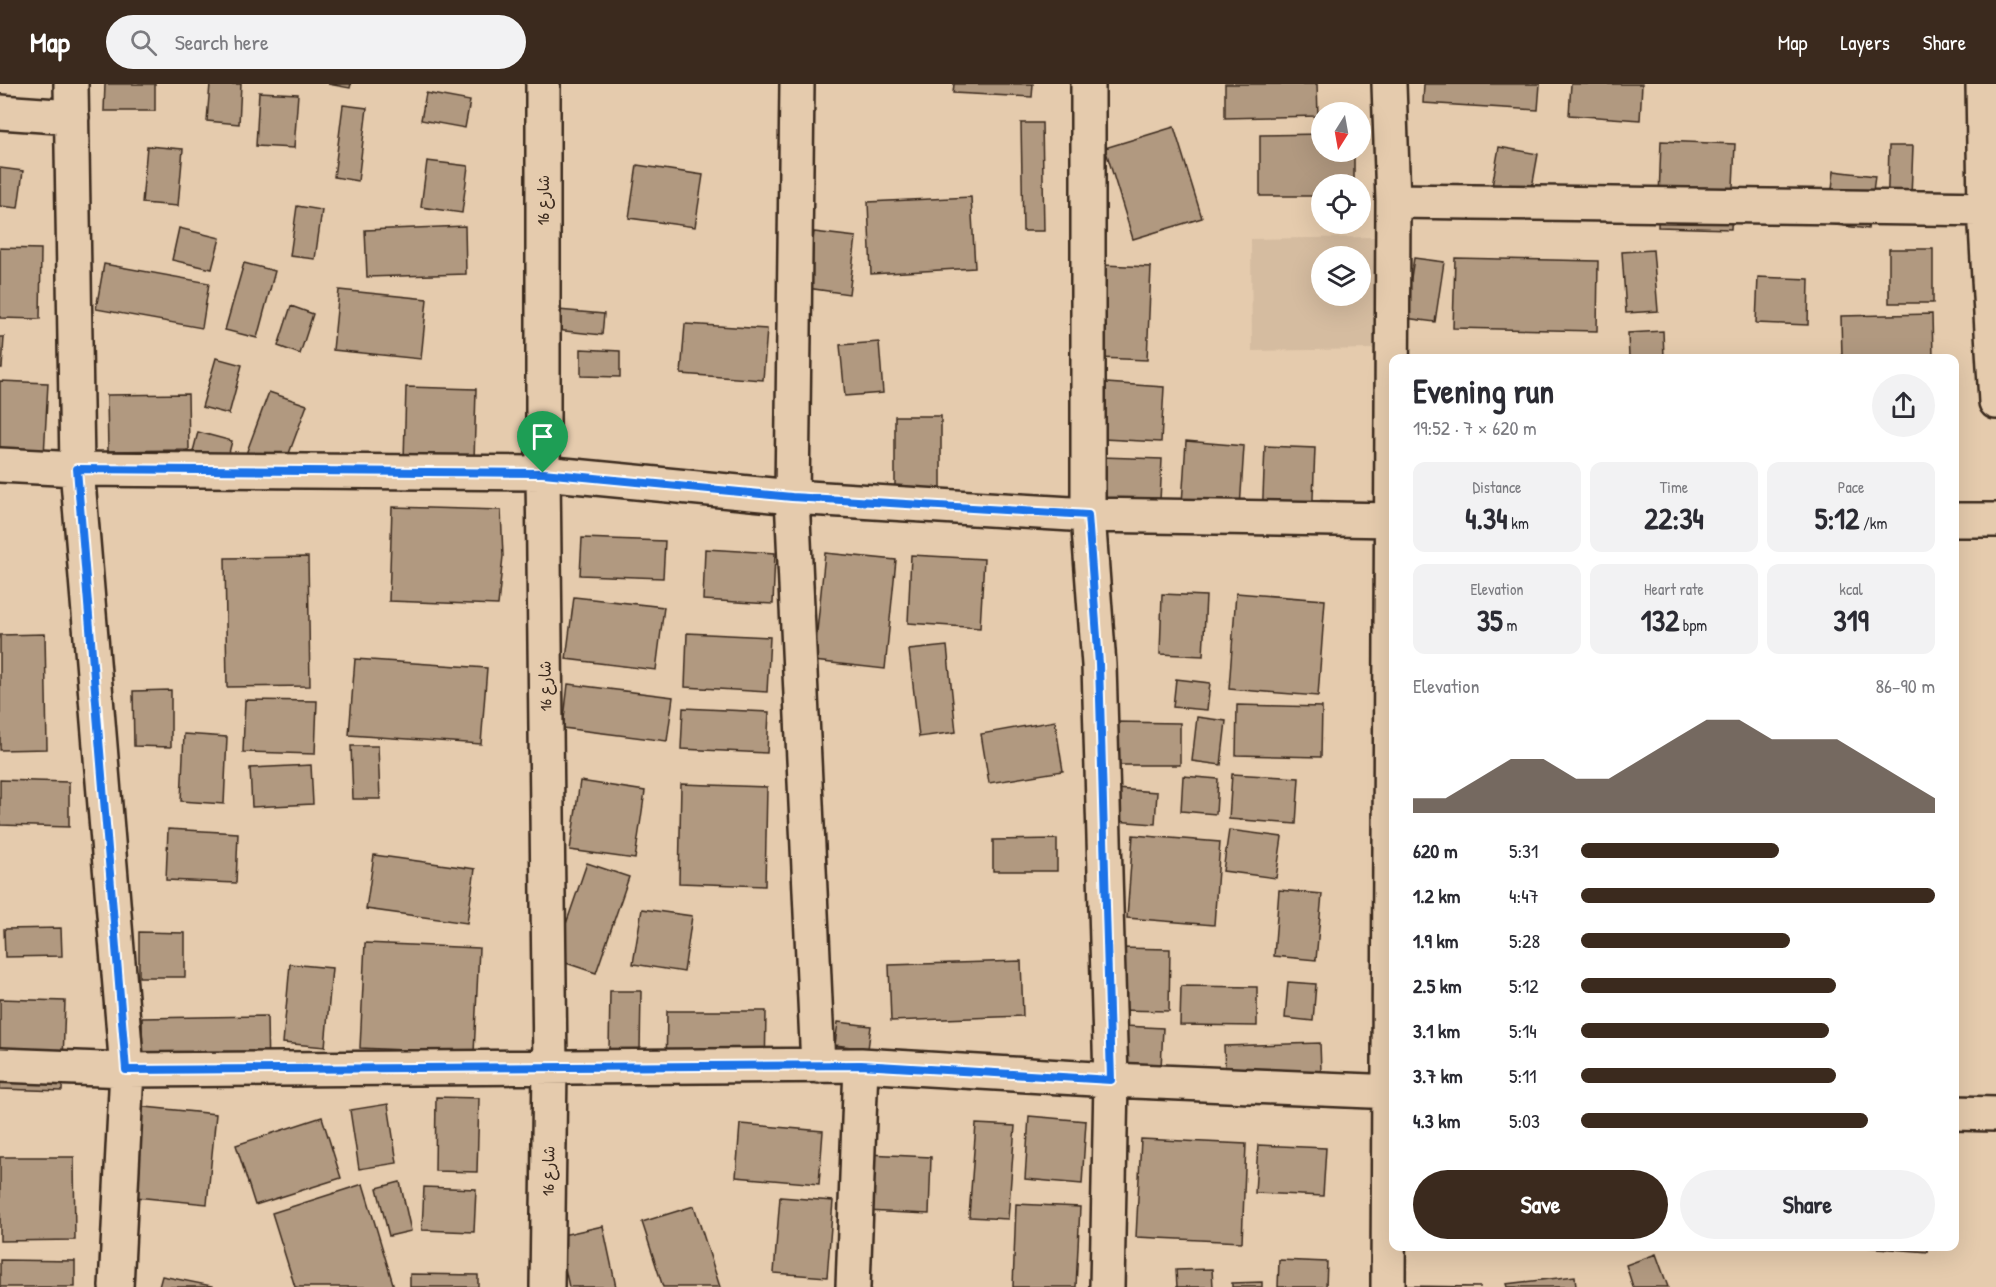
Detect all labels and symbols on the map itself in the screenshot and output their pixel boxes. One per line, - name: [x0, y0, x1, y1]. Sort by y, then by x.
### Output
- north arrow: [1311, 102, 1371, 162]
- street label: شارع 16: [532, 175, 555, 225]
- pin: [517, 411, 568, 473]
- street label: شارع 16: [534, 661, 557, 711]
- street label: شارع 16: [537, 1146, 560, 1196]

